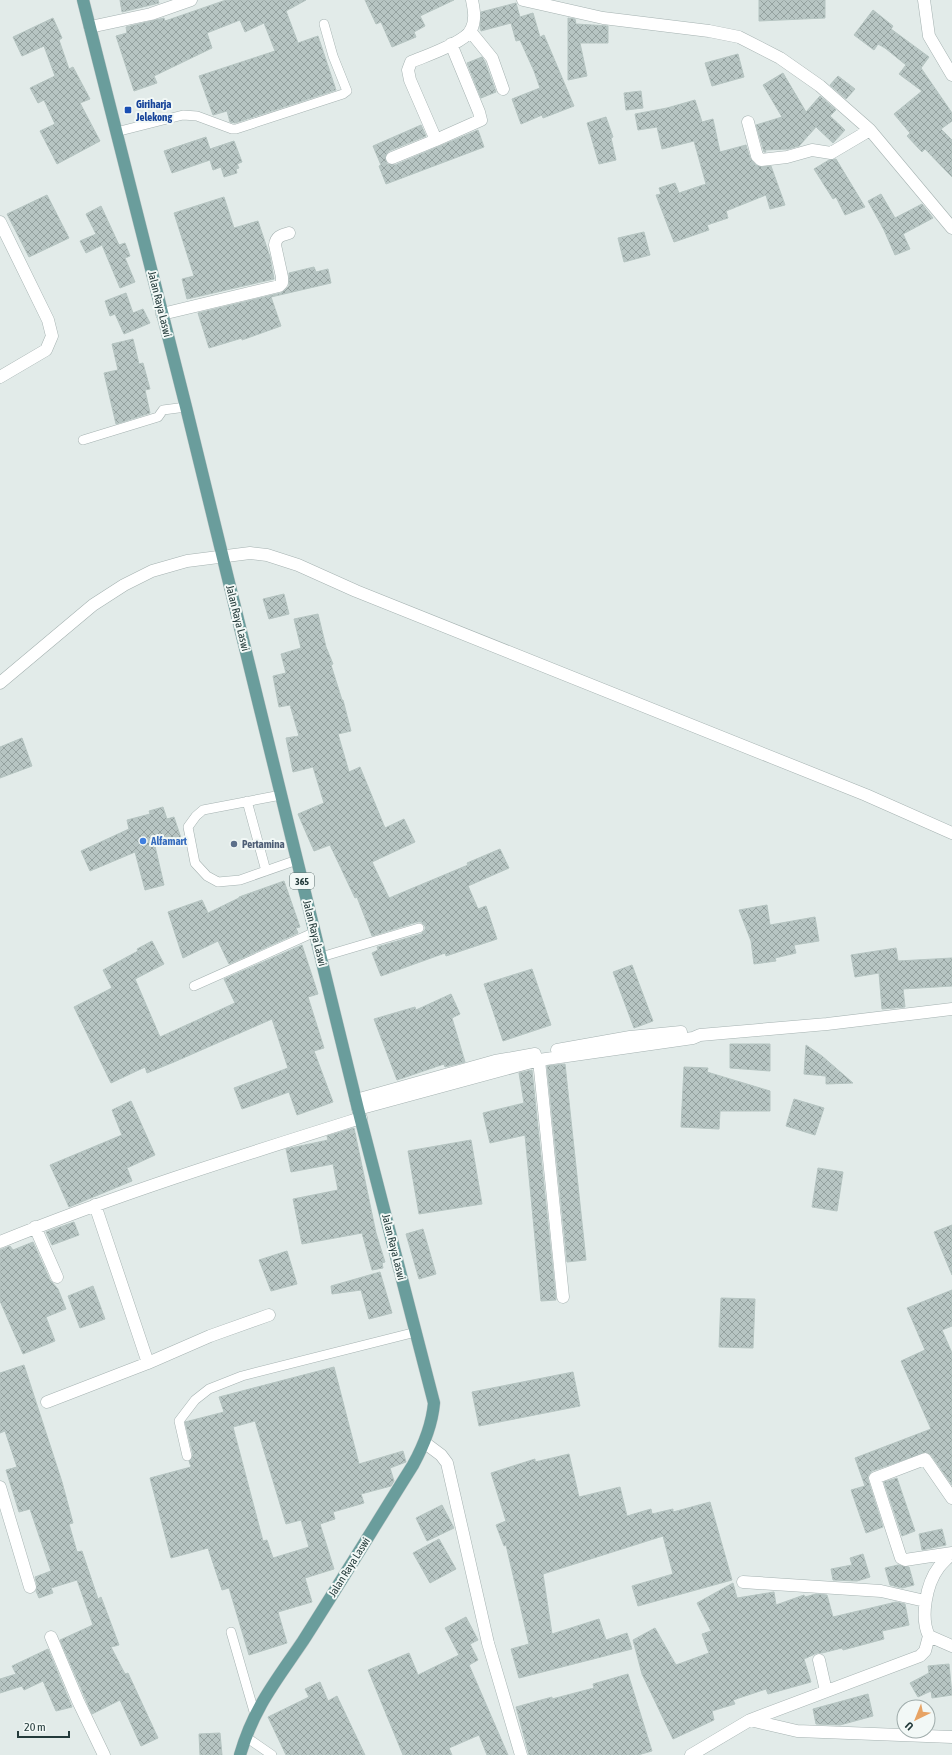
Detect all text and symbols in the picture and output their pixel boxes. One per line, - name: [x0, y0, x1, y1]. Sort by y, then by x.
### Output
- place label: Giriharja Jelekong: [135, 98, 172, 123]
- marker: Giriharja Jelekong: [123, 105, 133, 115]
- street label: Jalan Raya Laswi: [146, 270, 174, 338]
- street label: Jalan Raya Laswi: [224, 584, 252, 652]
- place label: Alfamart: [150, 835, 188, 847]
- marker: Alfamart: [138, 836, 148, 846]
- place label: Pertamina: [242, 838, 285, 850]
- marker: Pertamina: [229, 839, 239, 849]
- road number: 365: [290, 873, 314, 889]
- street label: Jalan Raya Laswi: [301, 899, 329, 967]
- street label: Jalan Raya Laswi: [380, 1213, 408, 1281]
- street label: Jalan Raya Laswi: [326, 1535, 372, 1599]
- north arrow: [896, 1699, 936, 1739]
- scale bar: [18, 1713, 69, 1739]
- text: 20 m: [24, 1720, 46, 1734]
- text: U: [903, 1720, 916, 1733]

